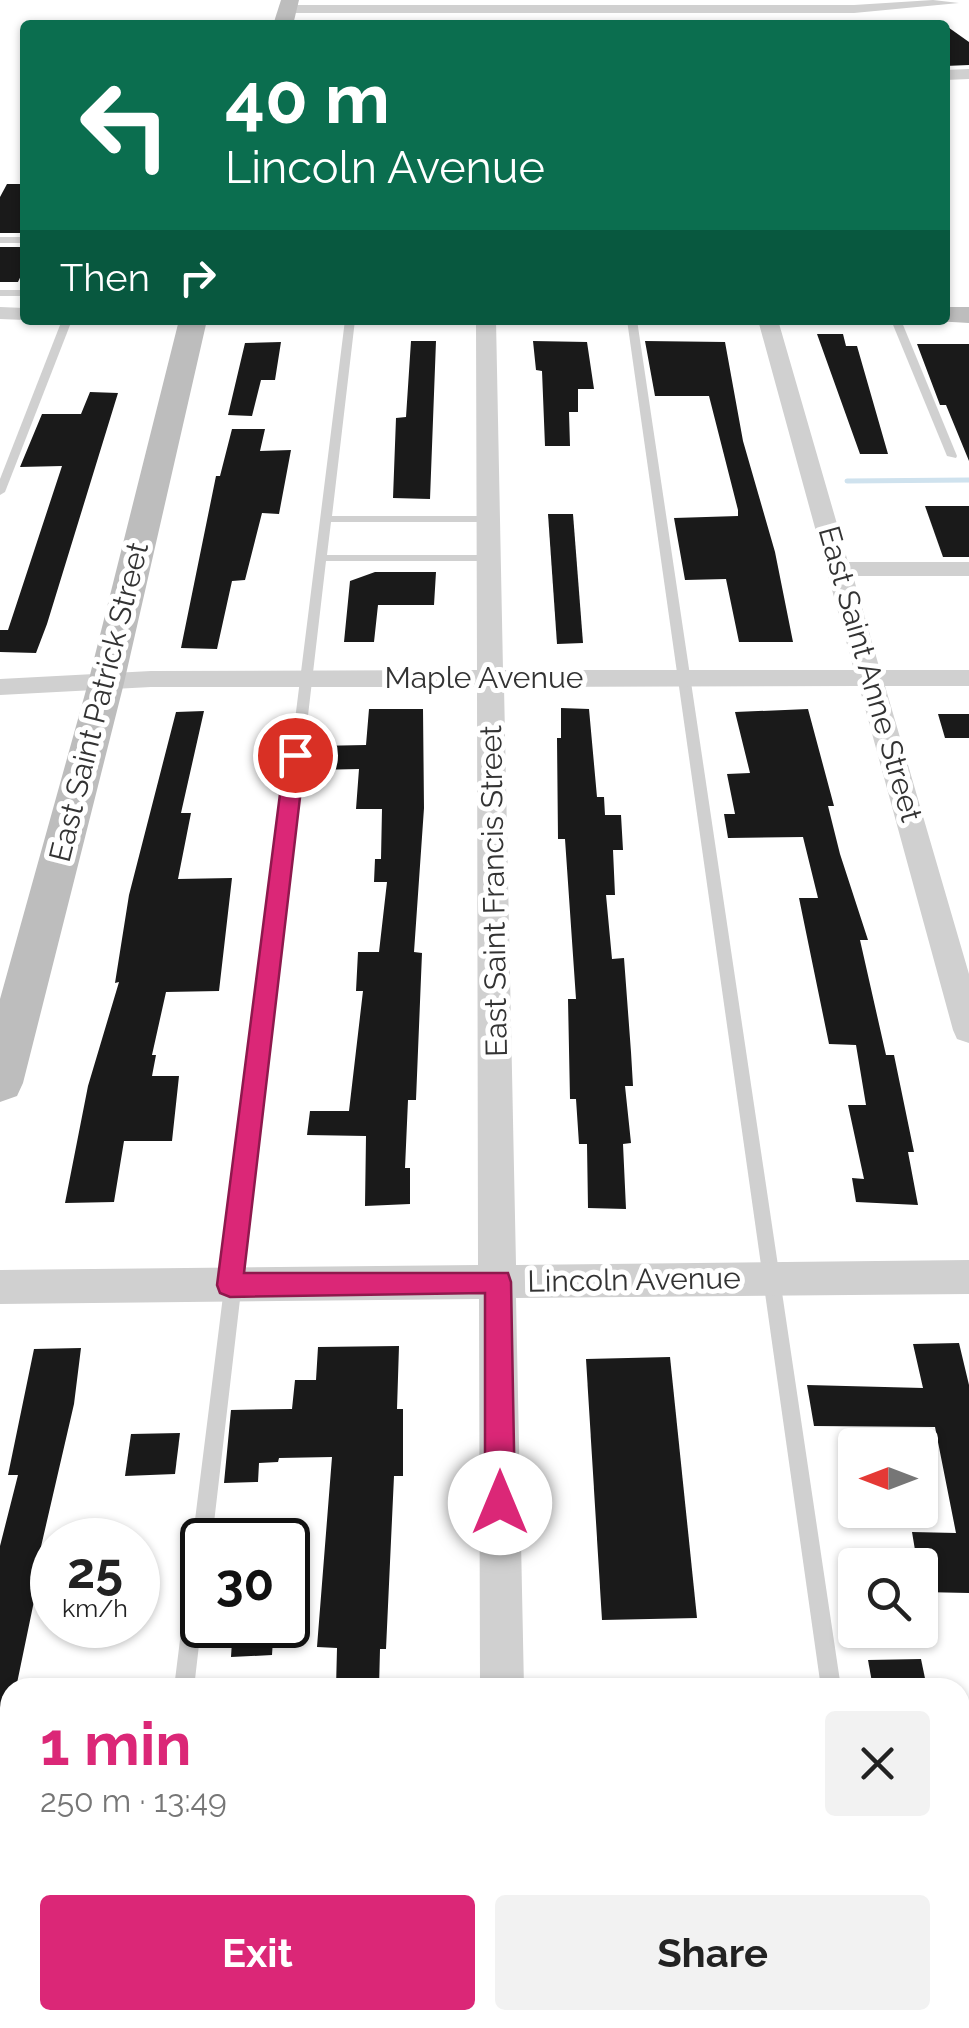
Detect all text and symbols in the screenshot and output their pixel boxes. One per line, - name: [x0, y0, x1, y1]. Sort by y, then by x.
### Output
- text: 40 m: [225, 57, 390, 139]
- icon: left: [60, 60, 190, 190]
- text: Lincoln Avenue: [225, 141, 545, 194]
- icon: right: [170, 250, 225, 305]
- text: Then: [60, 255, 150, 300]
- street label: East Saint Anne Street: [812, 522, 929, 826]
- street label: East Saint Patrick Street: [42, 539, 155, 865]
- street label: Maple Avenue: [385, 660, 583, 695]
- pin: [253, 713, 338, 798]
- street label: East Saint Francis Street: [473, 725, 514, 1057]
- icon: arrive: [268, 728, 323, 783]
- street label: Lincoln Avenue: [527, 1260, 741, 1299]
- north arrow: [838, 1428, 938, 1528]
- map controls: [838, 1428, 938, 1648]
- position arrow: [448, 1451, 552, 1555]
- speed limit sign: 30: [180, 1518, 310, 1648]
- text: 25: [67, 1541, 123, 1600]
- button: search: [838, 1548, 938, 1648]
- text: km/h: [62, 1593, 128, 1623]
- text: 1 min: [40, 1709, 191, 1779]
- button: close: [825, 1711, 930, 1816]
- text: 250 m · 13:49: [40, 1782, 227, 1819]
- button: Exit: [40, 1895, 475, 2010]
- button: Share: [495, 1895, 930, 2010]

